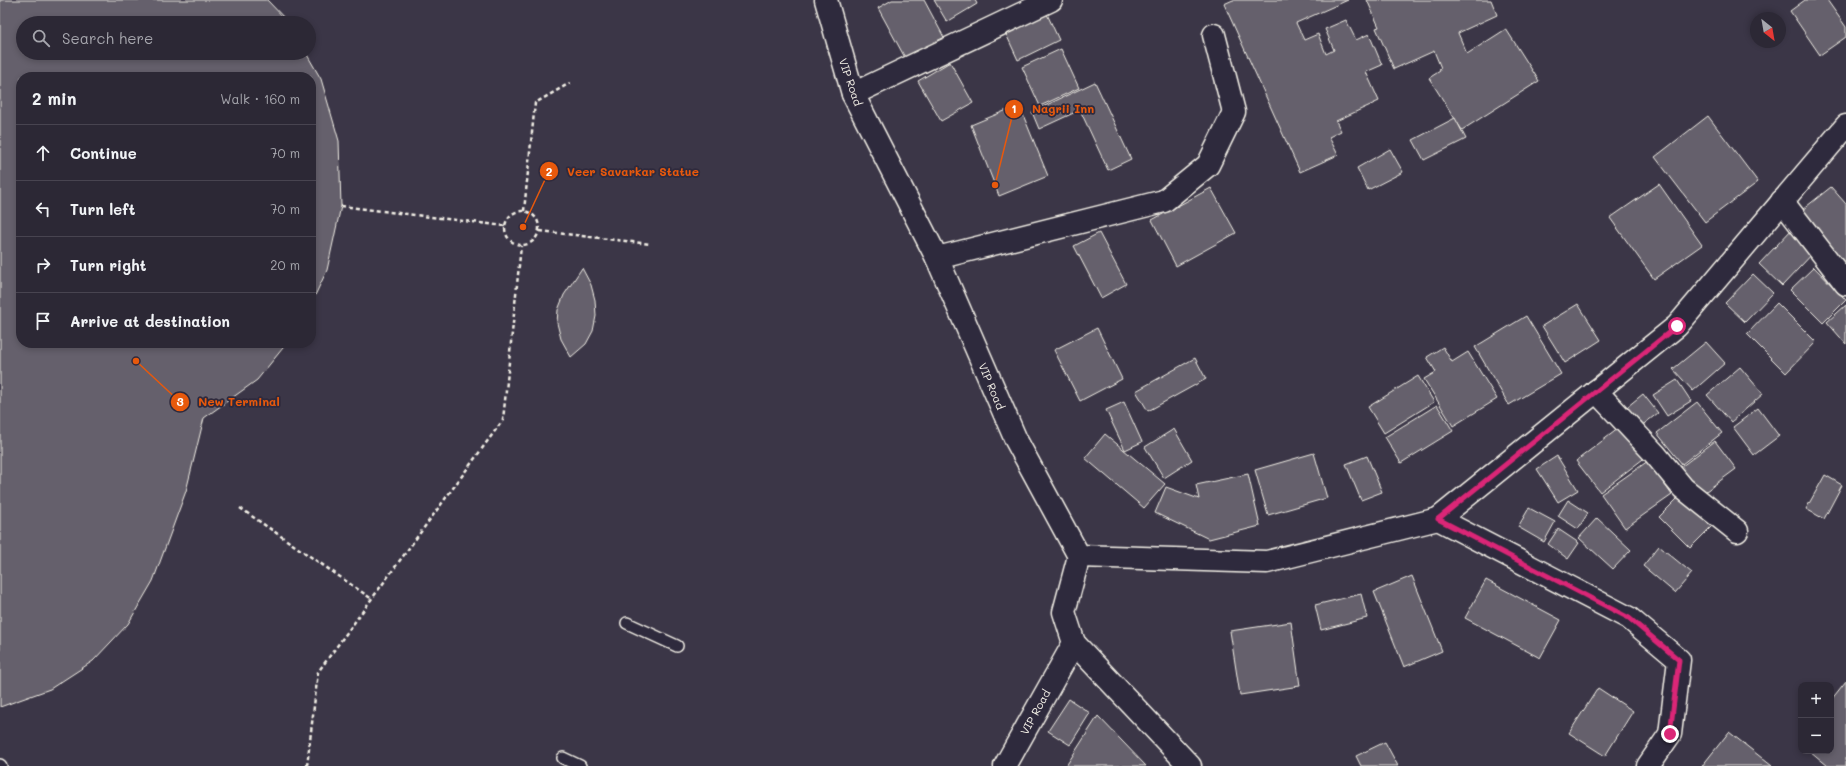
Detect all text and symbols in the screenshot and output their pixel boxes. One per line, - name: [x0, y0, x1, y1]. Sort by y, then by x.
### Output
- north arrow: [1750, 12, 1786, 48]
- search box: [16, 16, 316, 60]
- icon: search: [30, 27, 52, 49]
- text: Search here: [62, 28, 153, 48]
- street label: VIP Road: [836, 56, 866, 108]
- text: 2 min: [32, 87, 77, 109]
- text: Walk · 160 m: [220, 90, 300, 107]
- callout: Nagrii Inn: [1004, 97, 1102, 121]
- text: 1: [1011, 100, 1017, 116]
- text: Nagrii Inn: [1032, 100, 1094, 116]
- icon: ahead: [32, 142, 54, 164]
- text: Continue: [70, 143, 137, 163]
- text: 70 m: [270, 144, 300, 161]
- callout: Veer Savarkar Statue: [539, 159, 707, 183]
- text: 2: [546, 163, 553, 179]
- text: Veer Savarkar Statue: [567, 163, 699, 179]
- icon: left: [32, 198, 54, 220]
- text: Turn left: [70, 199, 135, 219]
- text: 70 m: [270, 200, 300, 217]
- icon: right: [32, 254, 54, 276]
- text: Turn right: [70, 255, 147, 275]
- text: 20 m: [270, 256, 300, 273]
- icon: arrive: [32, 310, 54, 332]
- text: Arrive at destination: [70, 311, 230, 331]
- route start: [1668, 317, 1686, 335]
- street label: VIP Road: [975, 360, 1009, 412]
- callout: New Terminal: [170, 390, 287, 414]
- text: 3: [176, 393, 184, 409]
- text: New Terminal: [198, 393, 280, 409]
- map controls: [1798, 682, 1834, 754]
- button: +: [1798, 682, 1834, 718]
- street label: VIP Road: [1016, 687, 1054, 737]
- button: −: [1798, 718, 1834, 754]
- route end: [1661, 725, 1679, 743]

